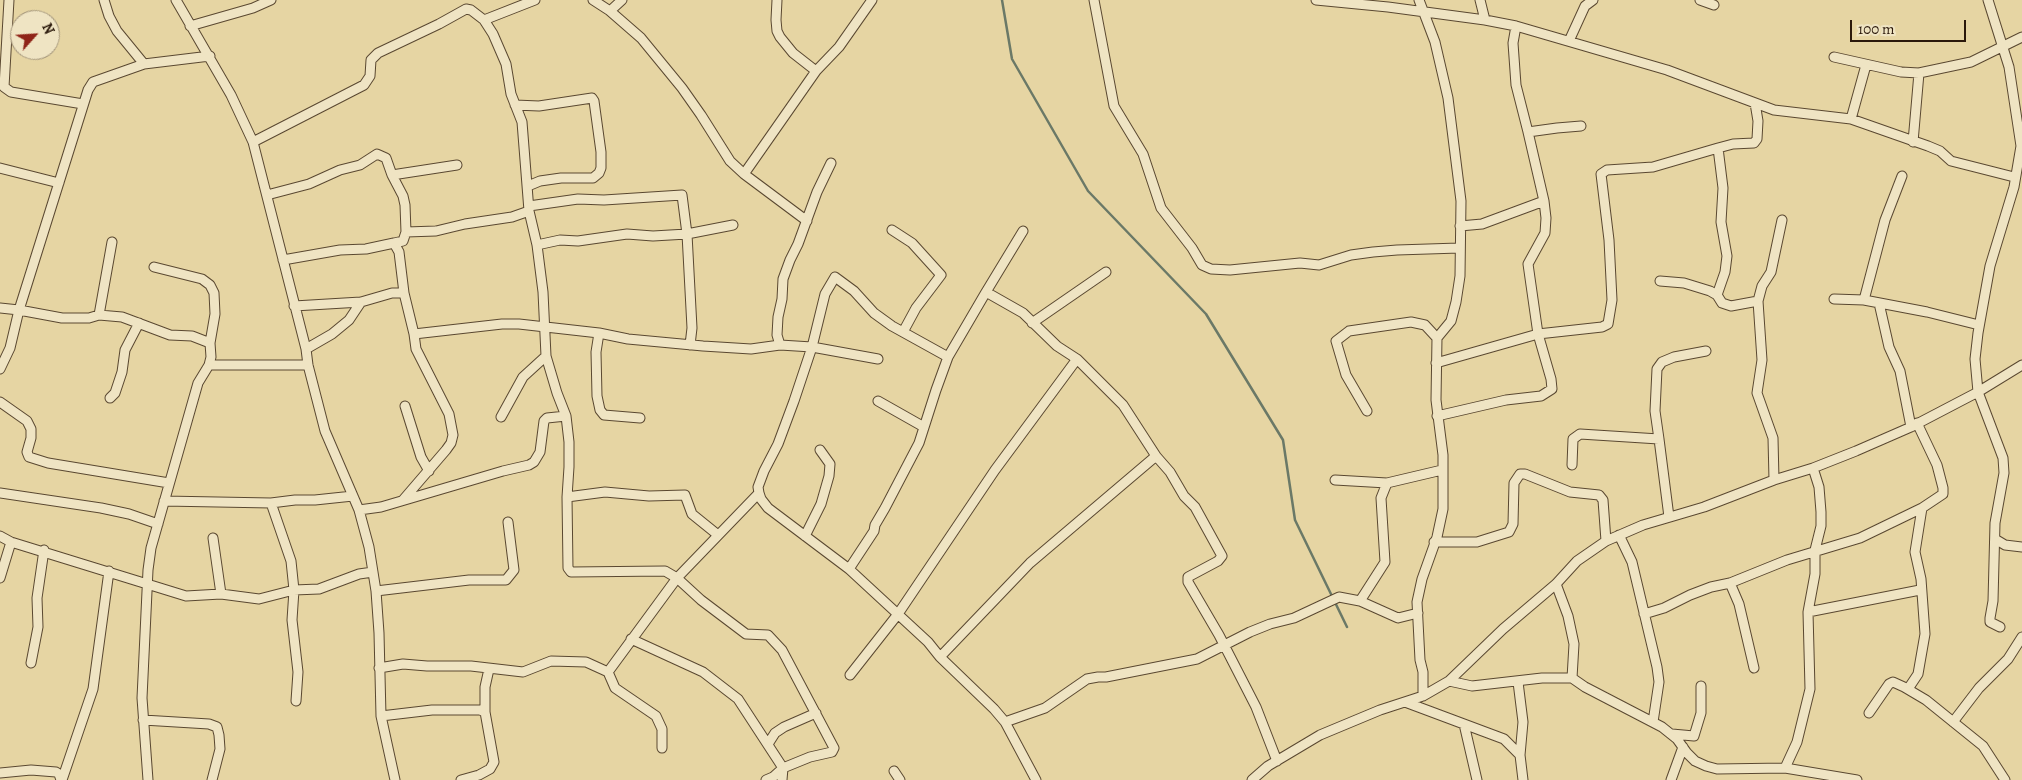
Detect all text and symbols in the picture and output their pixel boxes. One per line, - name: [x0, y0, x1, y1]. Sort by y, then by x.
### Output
- north arrow: [10, 10, 60, 60]
- scale bar: [1852, 10, 1968, 42]
- text: 100 m: [1858, 19, 1895, 39]
- text: N: [37, 20, 59, 37]

